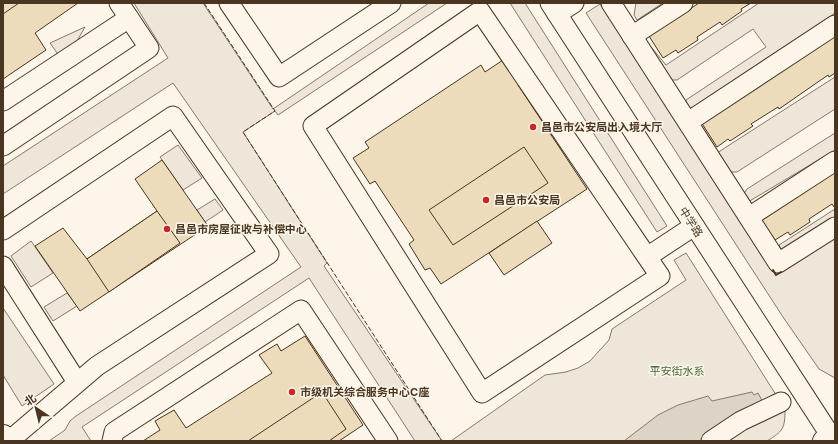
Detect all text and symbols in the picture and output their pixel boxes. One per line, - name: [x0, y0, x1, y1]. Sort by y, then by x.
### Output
- place label: 昌邑市公安局出入境大厅: [541, 120, 662, 134]
- marker: 昌邑市公安局出入境大厅: [528, 122, 538, 132]
- place label: 昌邑市公安局: [494, 193, 560, 207]
- marker: 昌邑市公安局: [481, 195, 491, 205]
- street label: 中学路: [676, 204, 706, 240]
- place label: 昌邑市房屋征收与补偿中心: [175, 222, 307, 236]
- marker: 昌邑市房屋征收与补偿中心: [162, 224, 172, 234]
- park label: 平安街水系: [650, 364, 705, 378]
- place label: 市级机关综合服务中心C座: [300, 385, 429, 399]
- marker: 市级机关综合服务中心C座: [287, 387, 297, 397]
- north arrow: [16, 388, 56, 428]
- text: 北: [22, 391, 39, 409]

